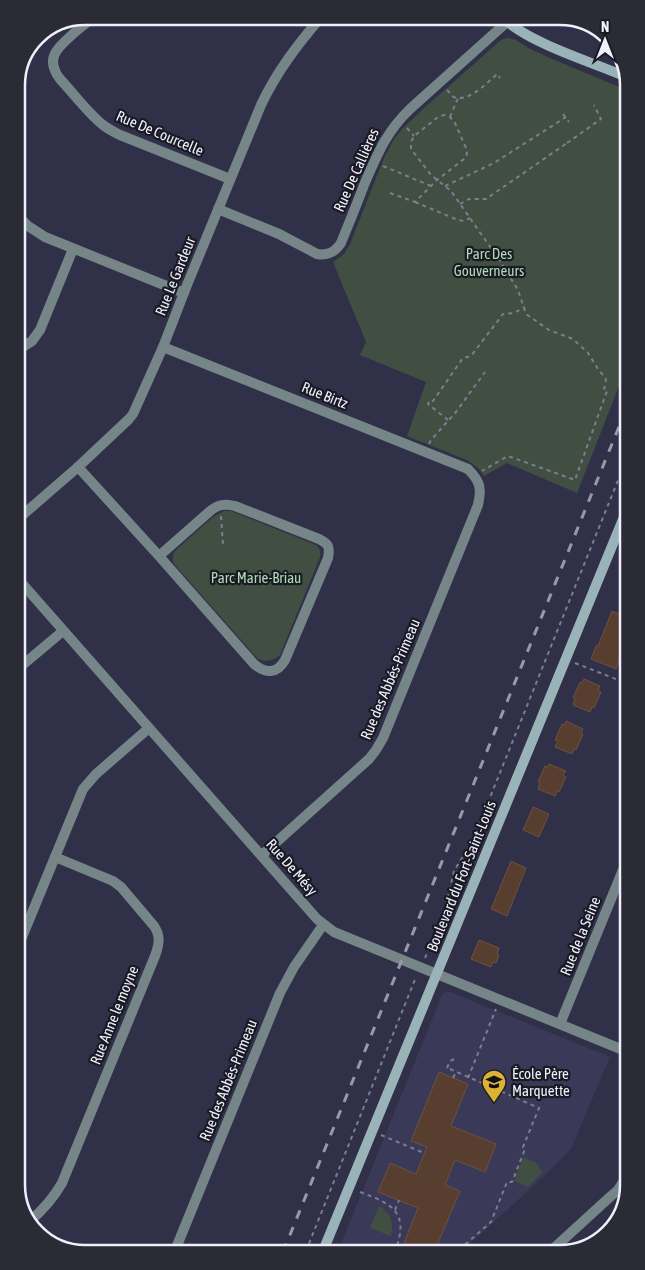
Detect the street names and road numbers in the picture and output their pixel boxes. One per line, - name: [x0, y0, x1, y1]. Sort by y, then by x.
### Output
- street label: Rue De Courcelle: [114, 107, 206, 159]
- street label: Rue De Callières: [330, 126, 382, 214]
- street label: Rue Le Gardeur: [152, 234, 199, 318]
- street label: Rue Birtz: [299, 378, 351, 412]
- street label: Rue des Abbés-Primeau: [357, 616, 423, 742]
- street label: Boulevard du Fort-Saint-Louis: [423, 798, 499, 954]
- street label: Rue De Mésy: [263, 835, 321, 899]
- street label: Rue de la Seine: [557, 894, 604, 978]
- street label: Rue Anne le moyne: [86, 963, 142, 1067]
- street label: Rue des Abbés-Primeau: [196, 1017, 260, 1143]

